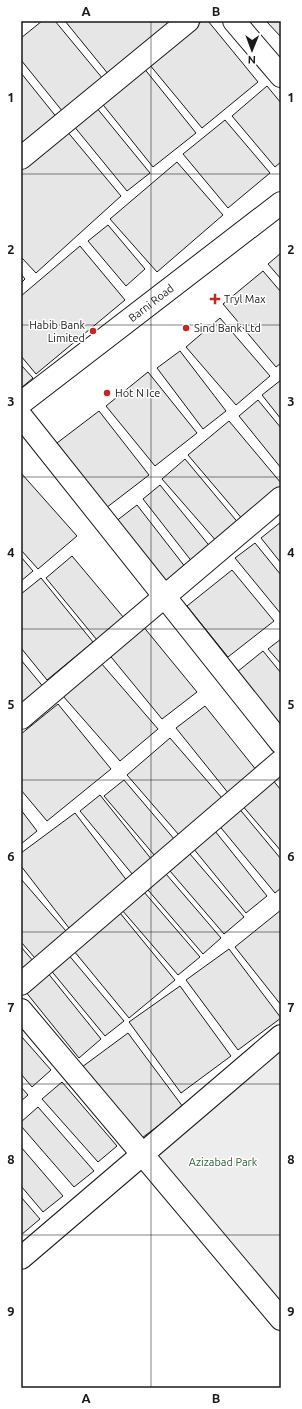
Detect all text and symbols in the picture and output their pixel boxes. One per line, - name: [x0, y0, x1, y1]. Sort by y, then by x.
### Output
- text: A: [81, 4, 91, 18]
- text: B: [212, 4, 221, 18]
- north arrow: [232, 30, 272, 70]
- text: N: [248, 54, 256, 66]
- text: 1: [7, 90, 15, 104]
- text: 1: [287, 90, 295, 104]
- text: 2: [7, 242, 15, 256]
- text: 2: [287, 242, 295, 256]
- street label: Barni Road: [126, 282, 176, 324]
- marker: Tryl Max: [209, 293, 221, 305]
- place label: Tryl Max: [224, 293, 266, 305]
- place label: Habib Bank Limited: [29, 319, 85, 344]
- place label: Sind Bank Ltd: [194, 322, 261, 334]
- marker: Sind Bank Ltd: [181, 323, 191, 333]
- marker: Habib Bank Limited: [88, 326, 98, 336]
- place label: Hot N Ice: [115, 387, 160, 399]
- marker: Hot N Ice: [102, 388, 112, 398]
- text: 3: [7, 394, 15, 408]
- text: 3: [287, 394, 295, 408]
- text: 4: [7, 545, 15, 559]
- text: 4: [287, 545, 295, 559]
- text: 5: [7, 697, 15, 711]
- text: 5: [287, 697, 295, 711]
- text: 6: [7, 849, 15, 863]
- text: 6: [287, 849, 295, 863]
- text: 7: [7, 1000, 15, 1014]
- text: 7: [287, 1000, 295, 1014]
- text: 8: [7, 1152, 15, 1166]
- text: 8: [287, 1152, 295, 1166]
- park label: Azizabad Park: [189, 1156, 258, 1168]
- text: 9: [7, 1304, 15, 1318]
- text: 9: [287, 1304, 295, 1318]
- text: A: [81, 1391, 91, 1405]
- text: B: [212, 1391, 221, 1405]

